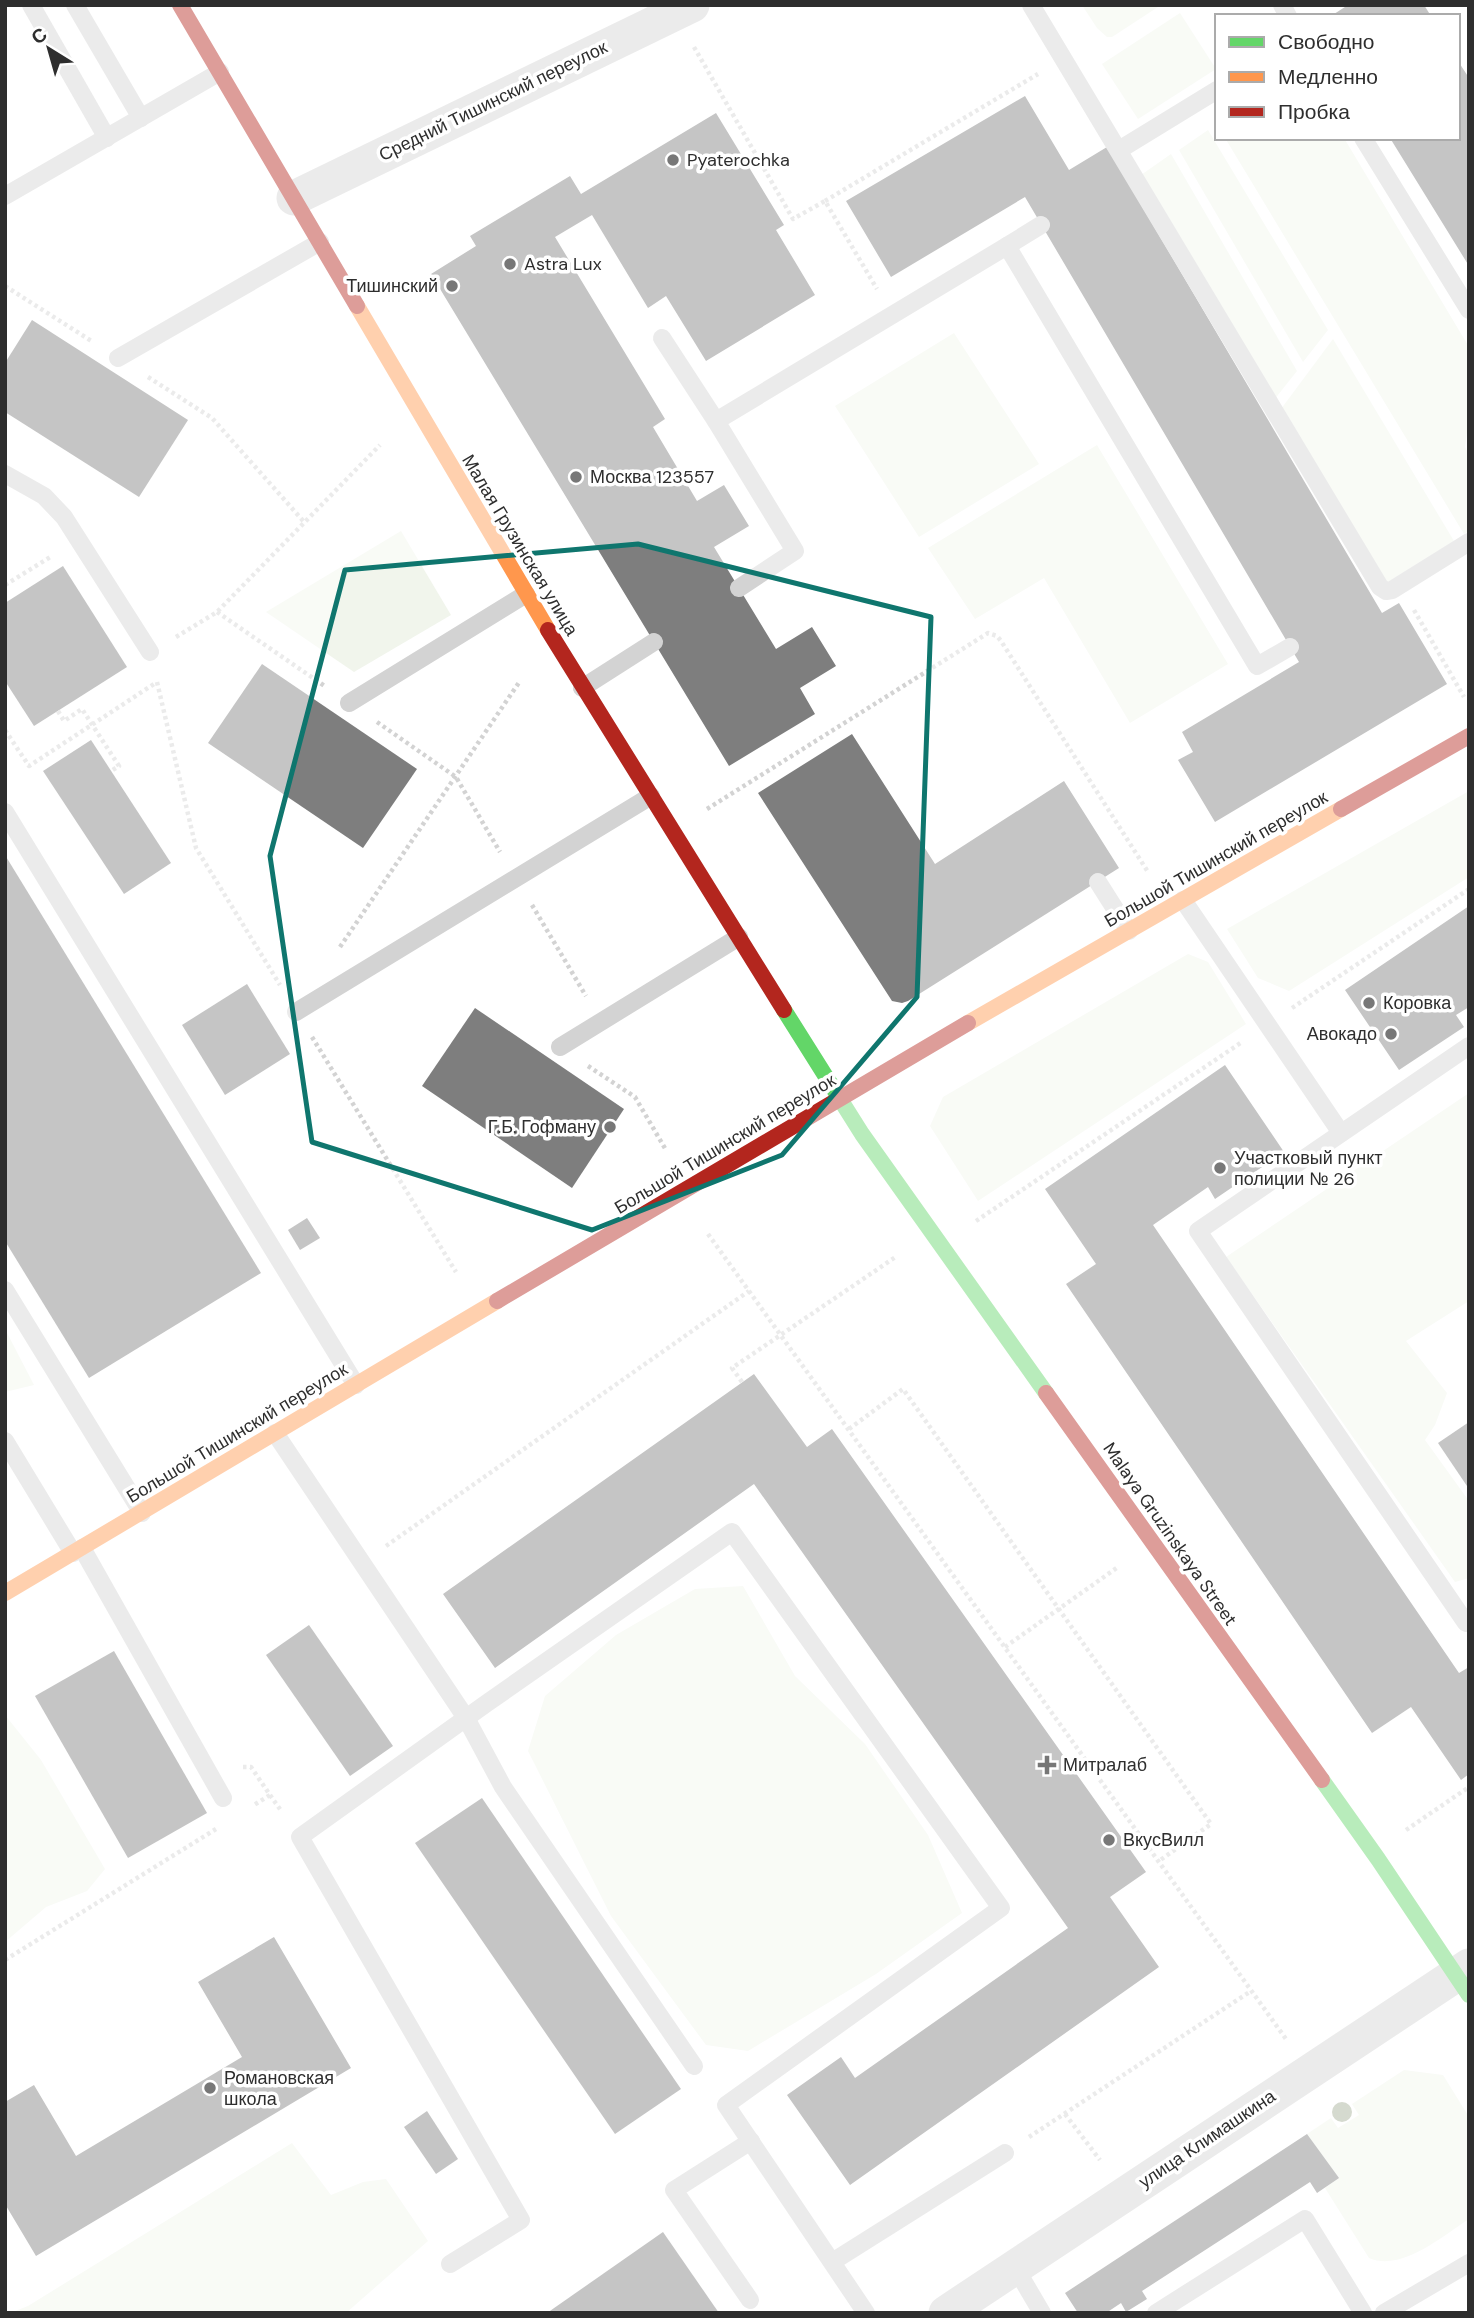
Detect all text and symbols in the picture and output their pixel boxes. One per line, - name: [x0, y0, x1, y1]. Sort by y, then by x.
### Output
- north arrow: [14, 14, 84, 84]
- legend: [1215, 14, 1460, 140]
- text: С: [26, 22, 52, 50]
- text: Свободно: [1278, 28, 1375, 56]
- street label: Средний Тишинский переулок: [375, 35, 611, 167]
- text: Медленно: [1278, 63, 1378, 91]
- text: Пробка: [1278, 98, 1350, 126]
- place label: Pyaterochka: [687, 148, 790, 172]
- marker: Pyaterochka: [665, 152, 681, 168]
- place label: Astra Lux: [524, 252, 602, 276]
- marker: Astra Lux: [502, 256, 518, 272]
- place label: Тишинский: [346, 274, 438, 298]
- marker: Тишинский: [444, 278, 460, 294]
- street label: Малая Грузинская улица: [456, 450, 584, 641]
- place label: Москва 123557: [590, 465, 714, 489]
- marker: Москва 123557: [568, 469, 584, 485]
- street label: Большой Тишинский переулок: [1100, 785, 1332, 933]
- place label: Коровка: [1383, 991, 1452, 1015]
- marker: Коровка: [1361, 995, 1377, 1011]
- place label: Авокадо: [1307, 1022, 1377, 1046]
- marker: Авокадо: [1383, 1026, 1399, 1042]
- street label: Большой Тишинский переулок: [610, 1068, 840, 1220]
- place label: Г.Б. Гофману: [488, 1115, 596, 1139]
- marker: Г.Б. Гофману: [602, 1119, 618, 1135]
- place label: Участковый пункт полиции № 26: [1234, 1146, 1383, 1191]
- marker: Участковый пункт полиции № 26: [1212, 1160, 1228, 1176]
- street label: Большой Тишинский переулок: [122, 1357, 352, 1509]
- street label: Malaya Gruzinskaya Street: [1097, 1438, 1243, 1630]
- place label: Митралаб: [1063, 1753, 1147, 1777]
- marker: Митралаб: [1037, 1755, 1057, 1775]
- place label: ВкусВилл: [1123, 1828, 1204, 1852]
- marker: ВкусВилл: [1101, 1832, 1117, 1848]
- place label: Романовская школа: [224, 2066, 334, 2111]
- marker: Романовская школа: [202, 2080, 218, 2096]
- street label: улица Климашкина: [1134, 2084, 1281, 2194]

